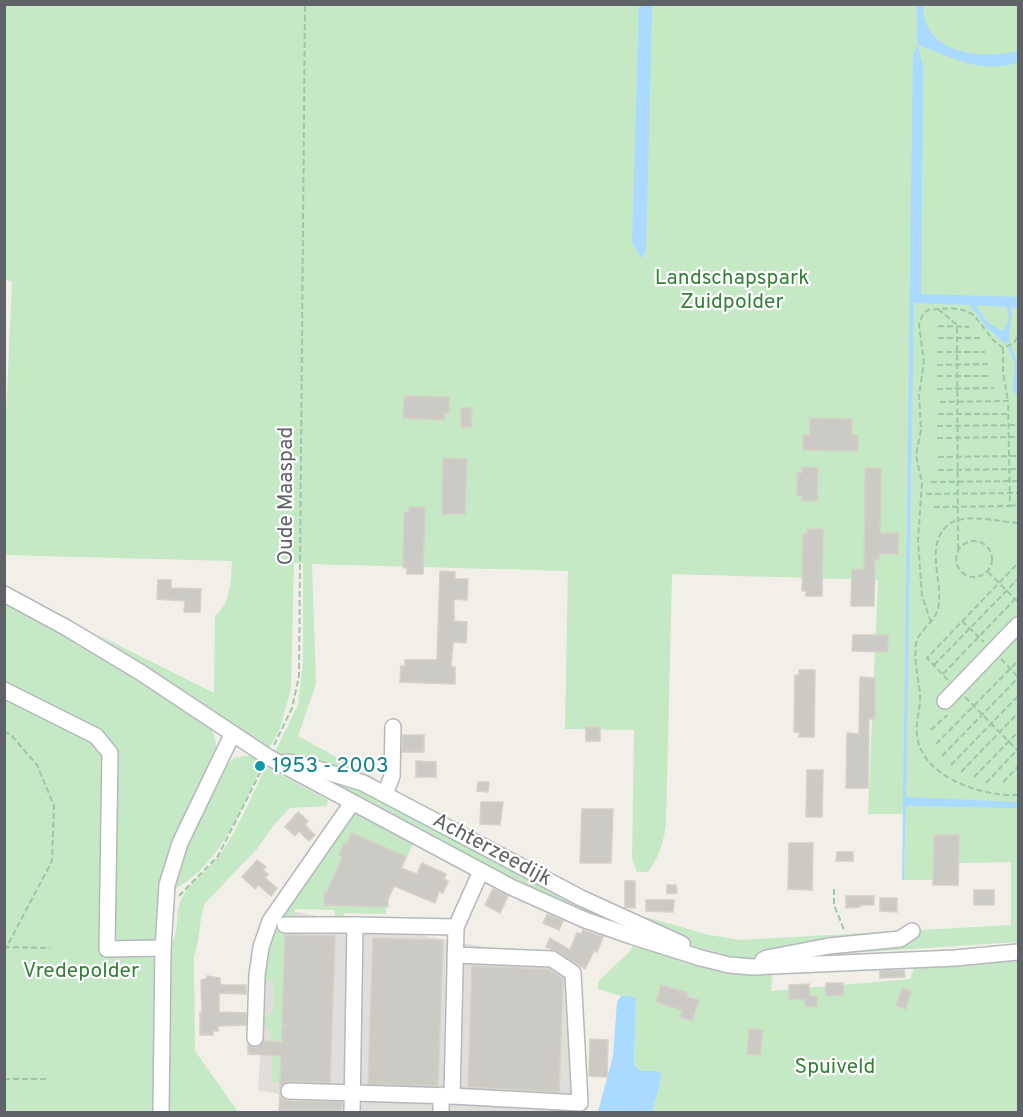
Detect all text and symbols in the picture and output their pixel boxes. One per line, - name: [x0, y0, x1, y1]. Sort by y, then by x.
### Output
- park label: Landschapspark Zuidpolder: [655, 265, 809, 316]
- street label: Oude Maaspad: [273, 427, 300, 565]
- place label: 1953 - 2003: [272, 753, 389, 780]
- marker: 1953 - 2003: [253, 759, 267, 773]
- street label: Achterzeedijk: [428, 807, 556, 893]
- park label: Vredepolder: [23, 958, 139, 985]
- park label: Spuiveld: [795, 1054, 875, 1081]

